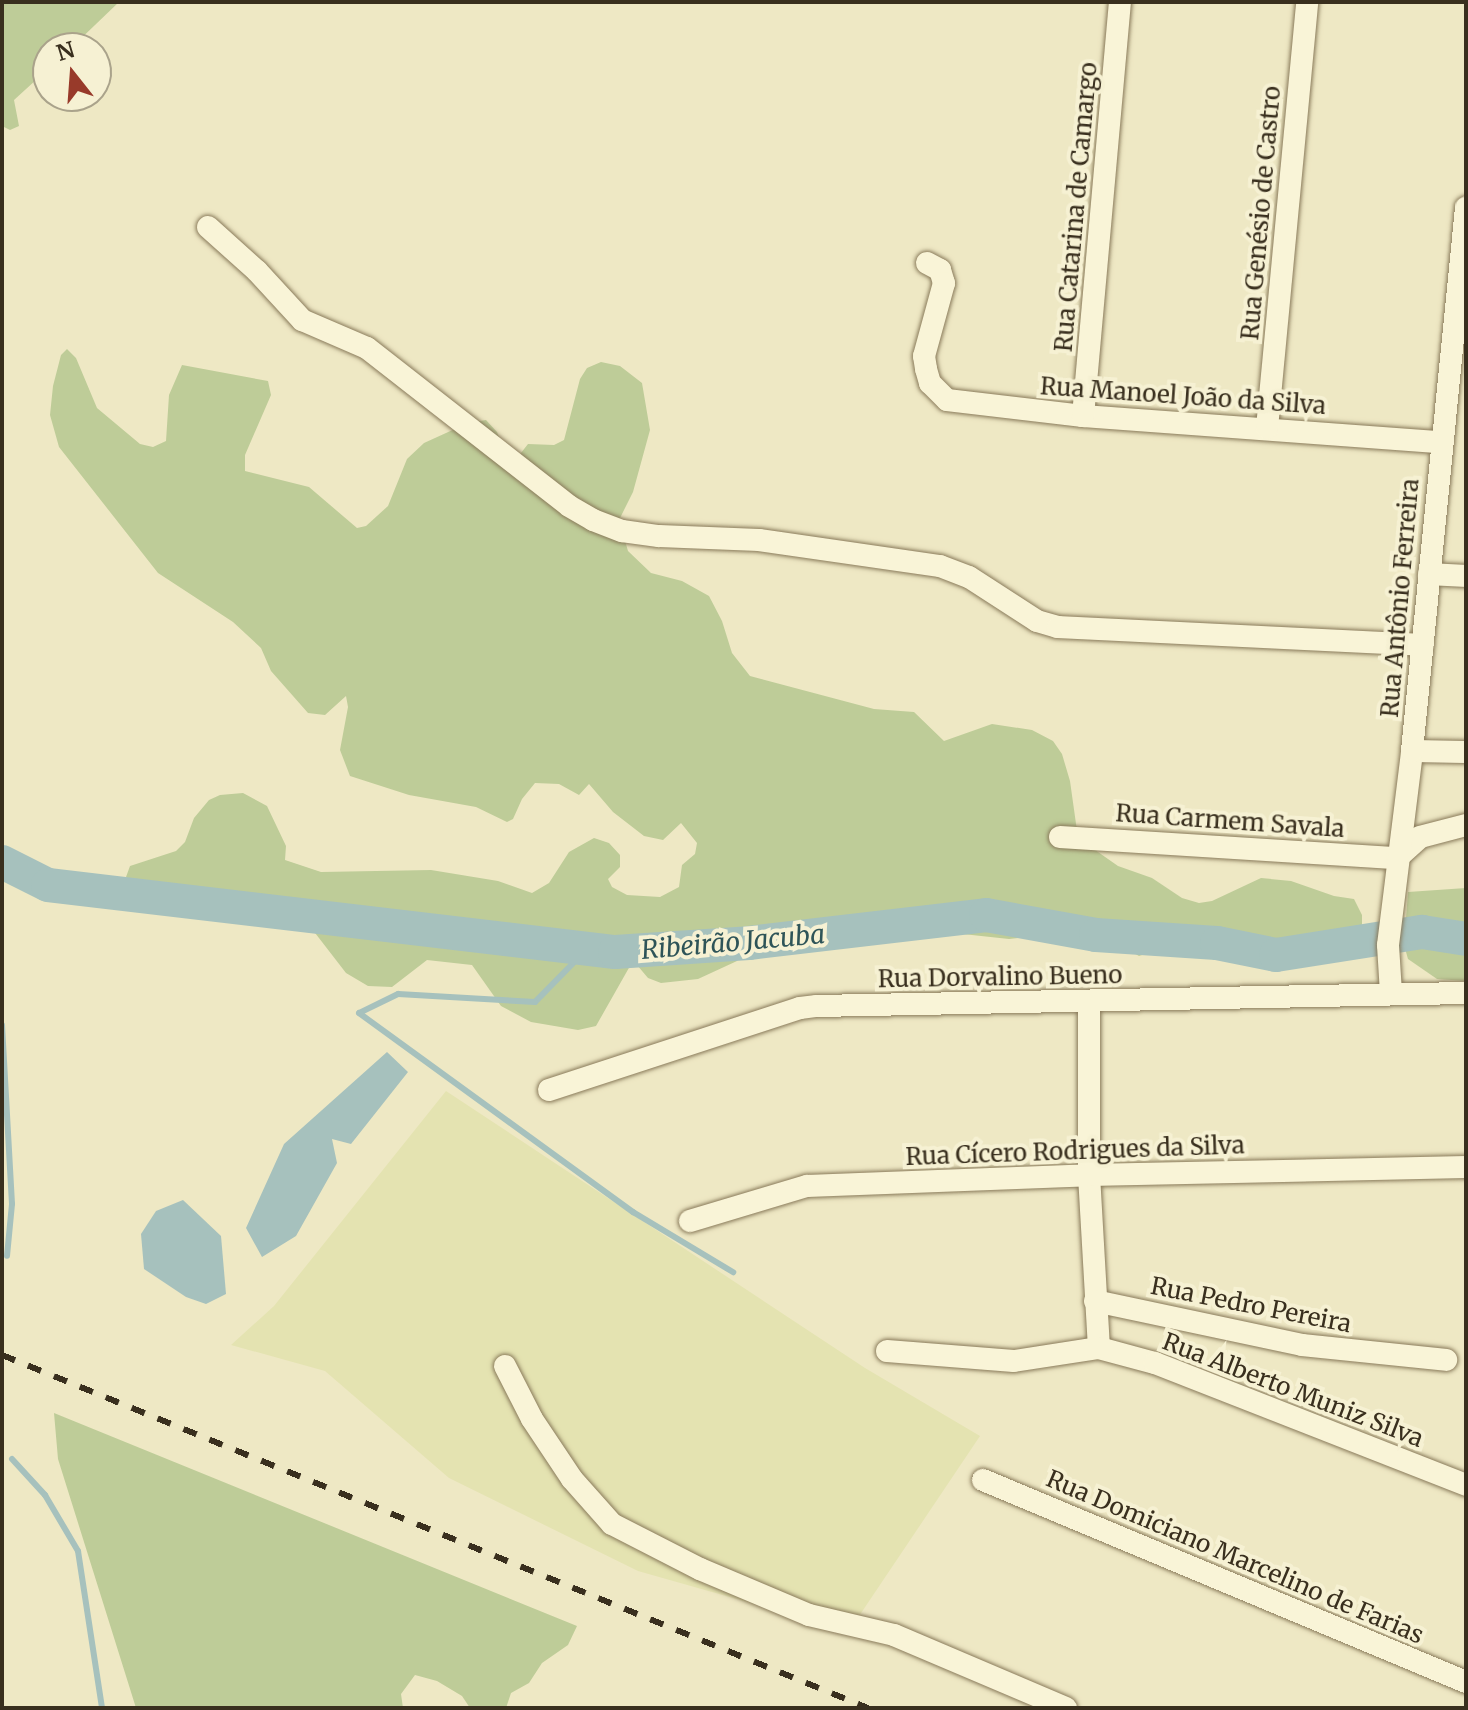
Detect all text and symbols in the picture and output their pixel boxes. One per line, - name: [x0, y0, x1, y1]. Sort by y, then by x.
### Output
- north arrow: [32, 32, 112, 112]
- text: N: [53, 35, 78, 67]
- street label: Rua Catarina de Camargo: [1049, 61, 1103, 353]
- street label: Rua Genésio de Castro: [1236, 85, 1286, 341]
- street label: Rua Manoel João da Silva: [1039, 372, 1327, 420]
- street label: Rua Antônio Ferreira: [1375, 477, 1425, 719]
- street label: Rua Carmem Savala: [1115, 799, 1345, 843]
- water label: Ribeirão Jacuba: [640, 918, 826, 966]
- street label: Rua Dorvalino Bueno: [878, 960, 1122, 994]
- street label: Rua Cícero Rodrigues da Silva: [905, 1131, 1245, 1171]
- street label: Rua Pedro Pereira: [1148, 1271, 1354, 1339]
- street label: Rua Alberto Muniz Silva: [1159, 1327, 1427, 1453]
- street label: Rua Domiciano Marcelino de Farias: [1042, 1464, 1428, 1650]

